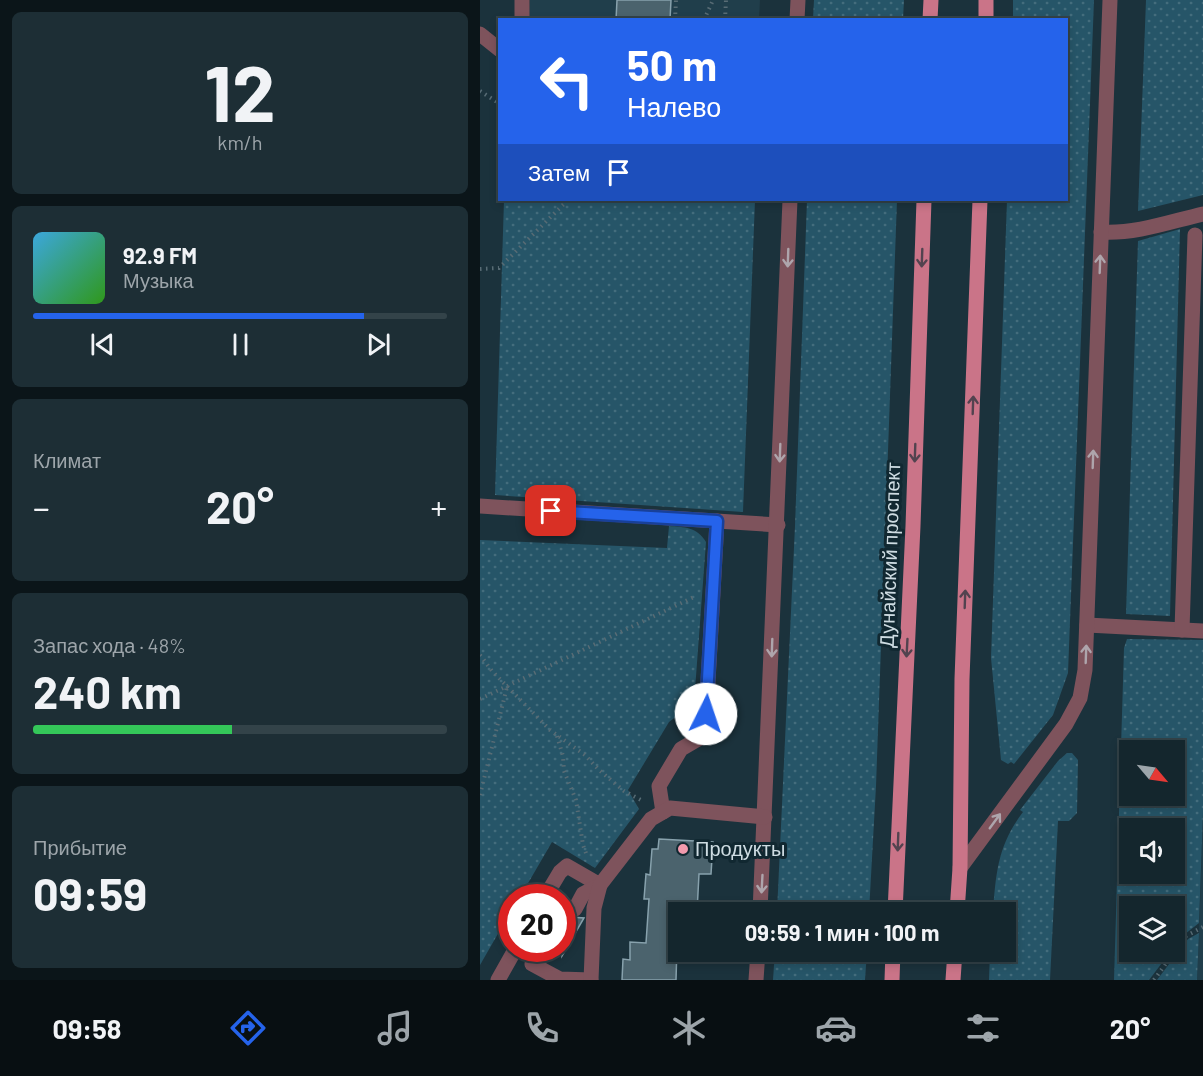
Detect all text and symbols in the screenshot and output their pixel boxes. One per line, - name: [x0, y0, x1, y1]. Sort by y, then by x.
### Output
- text: 50 m: [627, 39, 717, 89]
- icon: left: [528, 42, 606, 120]
- text: 12: [204, 44, 276, 138]
- text: Налево: [627, 90, 721, 122]
- text: km/h: [217, 130, 263, 154]
- icon: arrive: [602, 156, 635, 189]
- text: Затем: [528, 159, 590, 185]
- text: 92.9 FM: [123, 242, 197, 268]
- one-way arrow: [782, 247, 794, 267]
- one-way arrow: [916, 247, 928, 267]
- one-way arrow: [1095, 254, 1106, 274]
- text: Музыка: [123, 268, 194, 292]
- icon: previous: [86, 328, 119, 361]
- icon: pause: [224, 328, 257, 361]
- icon: next: [362, 328, 395, 361]
- one-way arrow: [967, 395, 978, 415]
- one-way arrow: [775, 442, 786, 462]
- one-way arrow: [910, 442, 921, 462]
- text: Климат: [33, 448, 101, 472]
- one-way arrow: [1088, 449, 1099, 469]
- street label: Дунайский проспект: [874, 462, 904, 648]
- text: 20°: [206, 479, 274, 533]
- pin: [525, 485, 576, 536]
- text: −: [33, 487, 50, 527]
- text: +: [431, 487, 447, 527]
- icon: arrive: [534, 494, 567, 527]
- one-way arrow: [959, 590, 970, 610]
- text: Запас хода · 48%: [33, 633, 186, 657]
- one-way arrow: [767, 637, 778, 657]
- one-way arrow: [901, 637, 912, 657]
- one-way arrow: [1080, 644, 1091, 664]
- text: 240 km: [33, 664, 182, 718]
- position arrow: [674, 682, 738, 746]
- north arrow: [1119, 740, 1185, 806]
- map controls: [1119, 740, 1185, 962]
- one-way arrow: [988, 814, 1001, 830]
- button: sound: [1119, 818, 1185, 884]
- one-way arrow: [893, 832, 904, 852]
- text: Прибытие: [33, 835, 127, 859]
- place label: Продукты: [695, 836, 785, 860]
- marker: Продукты: [676, 842, 690, 856]
- text: 09:59: [33, 866, 147, 920]
- one-way arrow: [756, 874, 767, 894]
- speed limit sign: 20: [498, 884, 576, 962]
- button: layers: [1119, 896, 1185, 962]
- text: 09:59 · 1 мин · 100 m: [745, 919, 939, 945]
- icon: directions: [227, 1007, 269, 1049]
- icon: music: [374, 1007, 416, 1049]
- icon: phone: [521, 1007, 563, 1049]
- icon: climate: [668, 1007, 710, 1049]
- icon: car: [815, 1007, 857, 1049]
- icon: filters: [962, 1007, 1004, 1049]
- text: 09:58: [53, 1012, 121, 1044]
- text: 20°: [1110, 1012, 1150, 1044]

